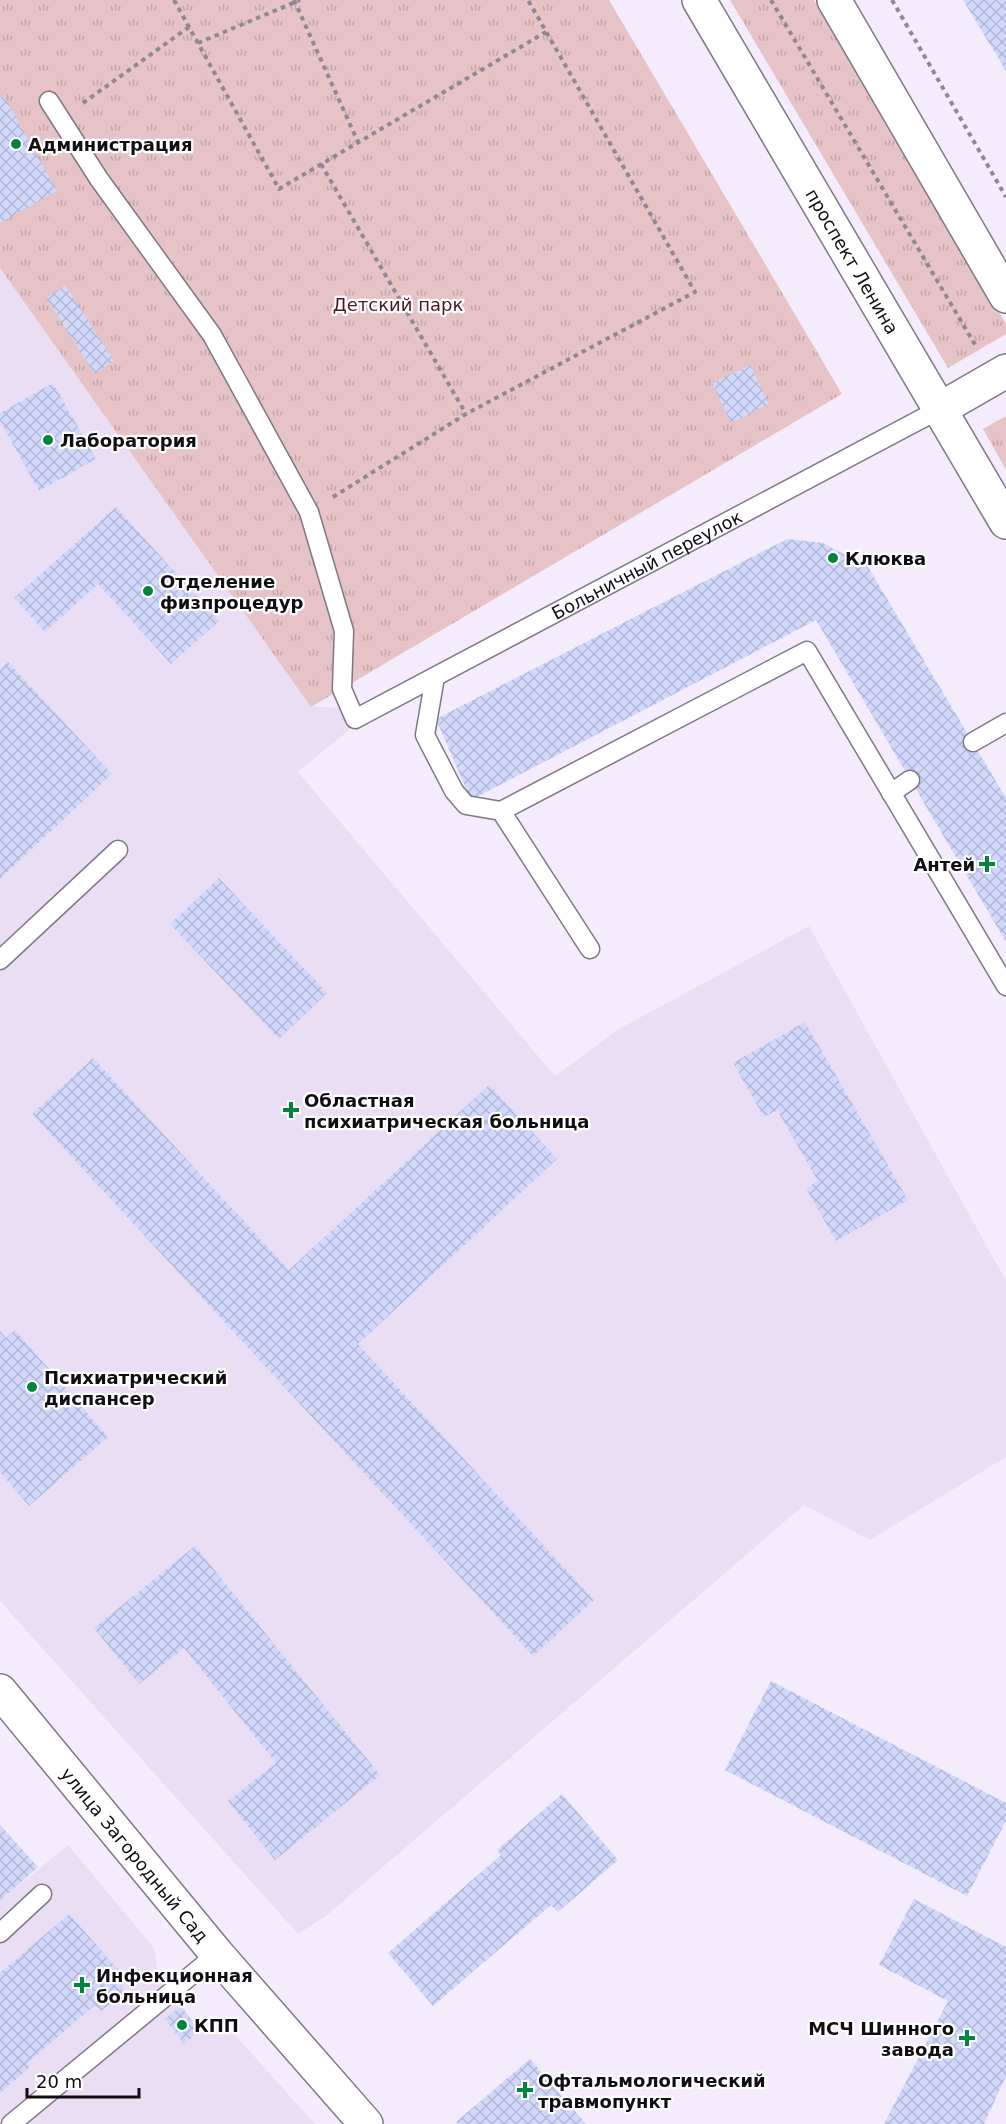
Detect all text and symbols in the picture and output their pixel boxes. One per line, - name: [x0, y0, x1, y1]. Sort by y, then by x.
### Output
- place label: Администрация: [28, 134, 193, 155]
- marker: Администрация: [9, 137, 23, 151]
- street label: проспект Ленина: [802, 185, 903, 338]
- park label: Детский парк: [333, 294, 463, 315]
- place label: Лаборатория: [60, 430, 197, 451]
- marker: Лаборатория: [41, 433, 55, 447]
- street label: Больничный переулок: [548, 505, 746, 623]
- place label: Клюква: [845, 548, 926, 569]
- marker: Клюква: [826, 551, 840, 565]
- place label: Отделение физпроцедур: [160, 571, 303, 613]
- marker: Отделение физпроцедур: [141, 584, 155, 598]
- place label: Антей: [913, 854, 975, 875]
- marker: Антей: [980, 857, 994, 871]
- place label: Областная психиатрическая больница: [304, 1090, 589, 1132]
- marker: Областная психиатрическая больница: [282, 1101, 300, 1119]
- place label: Психиатрический диспансер: [44, 1367, 227, 1409]
- marker: Психиатрический диспансер: [25, 1380, 39, 1394]
- street label: улица Загородный Сад: [57, 1763, 213, 1946]
- place label: Инфекционная больница: [96, 1965, 253, 2007]
- marker: Инфекционная больница: [73, 1976, 91, 1994]
- place label: КПП: [194, 2015, 239, 2036]
- marker: КПП: [175, 2018, 189, 2032]
- place label: МСЧ Шинного завода: [808, 2018, 954, 2060]
- marker: МСЧ Шинного завода: [958, 2029, 976, 2047]
- scale bar: [27, 2061, 140, 2099]
- place label: Офтальмологический травмопункт: [538, 2070, 766, 2112]
- text: 20 m: [36, 2071, 82, 2092]
- marker: Офтальмологический травмопункт: [516, 2081, 534, 2099]

